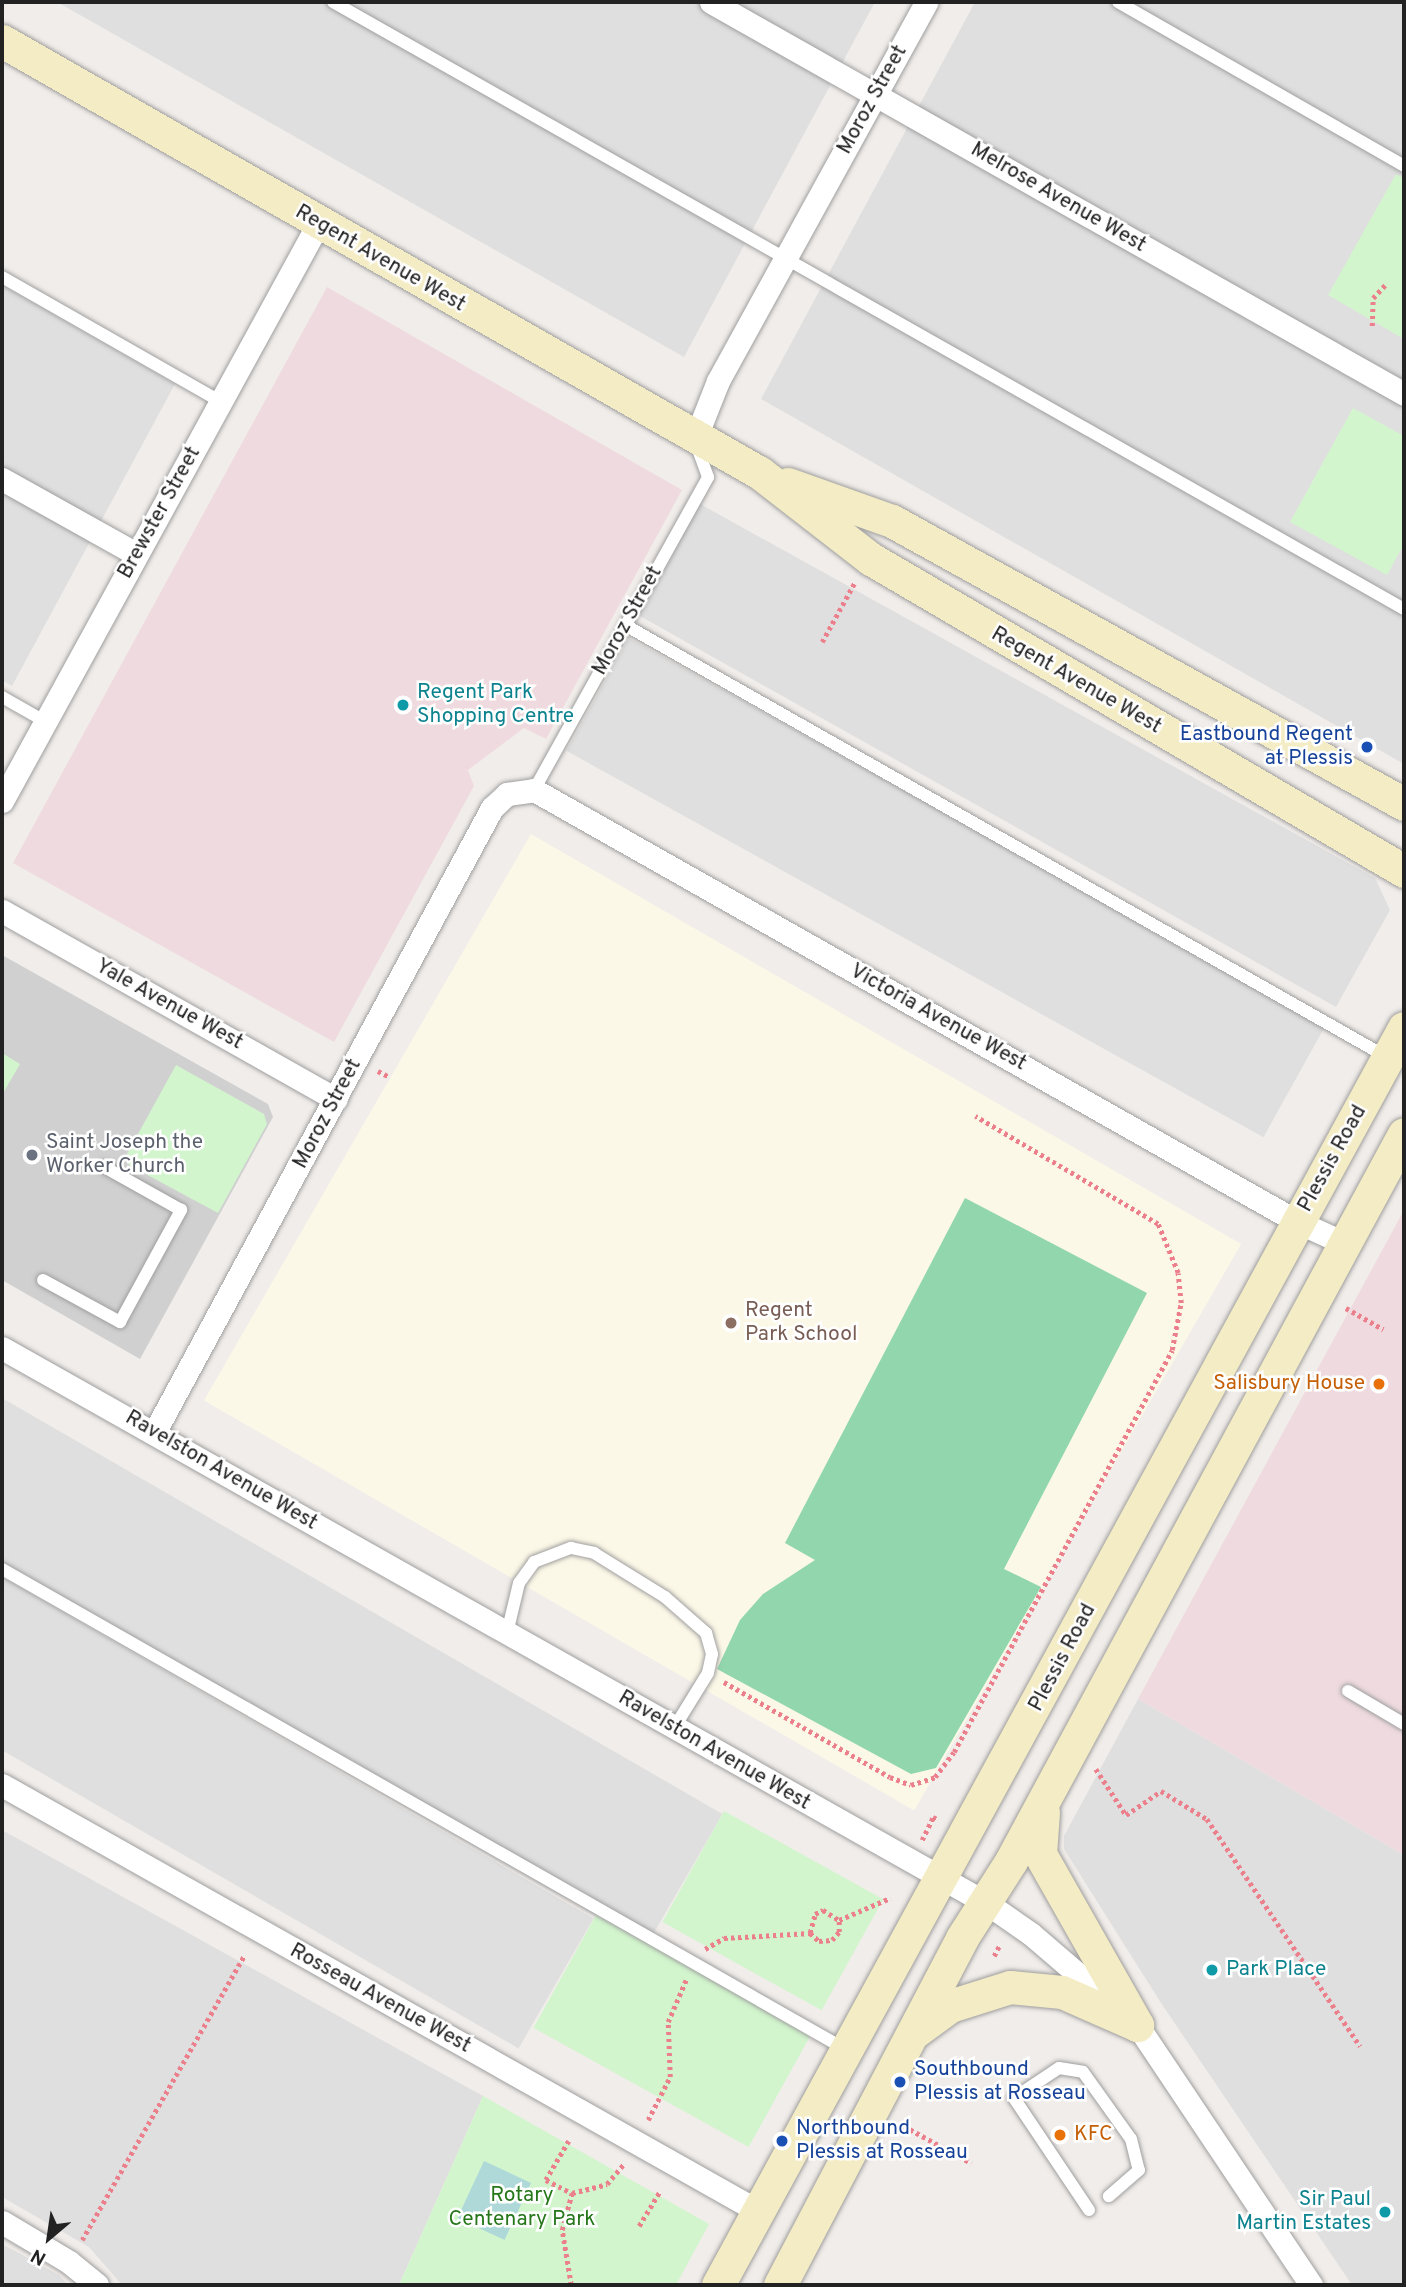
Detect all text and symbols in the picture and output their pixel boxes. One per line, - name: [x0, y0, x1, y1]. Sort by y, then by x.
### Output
- street label: Moroz Street: [833, 41, 913, 159]
- street label: Melrose Avenue West: [965, 137, 1151, 259]
- street label: Regent Avenue West: [290, 200, 470, 318]
- street label: Brewster Street: [113, 443, 207, 583]
- street label: Moroz Street: [588, 562, 668, 680]
- street label: Regent Avenue West: [986, 622, 1166, 740]
- place label: Regent Park Shopping Centre: [417, 680, 574, 730]
- marker: Regent Park Shopping Centre: [395, 697, 411, 713]
- place label: Eastbound Regent at Plessis: [1180, 722, 1353, 772]
- marker: Eastbound Regent at Plessis: [1359, 739, 1375, 755]
- street label: Yale Avenue West: [90, 954, 248, 1056]
- street label: Victoria Avenue West: [845, 959, 1031, 1077]
- street label: Moroz Street: [288, 1055, 368, 1173]
- street label: Plessis Road: [1293, 1101, 1373, 1217]
- place label: Saint Joseph the Worker Church: [46, 1130, 203, 1180]
- marker: Saint Joseph the Worker Church: [24, 1147, 40, 1163]
- place label: Regent Park School: [745, 1298, 857, 1348]
- marker: Regent Park School: [723, 1315, 739, 1331]
- place label: Salisbury House: [1213, 1371, 1365, 1397]
- marker: Salisbury House: [1371, 1376, 1387, 1392]
- street label: Ravelston Avenue West: [120, 1405, 322, 1537]
- street label: Plessis Road: [1024, 1600, 1102, 1716]
- street label: Ravelston Avenue West: [613, 1685, 815, 1817]
- street label: Rosseau Avenue West: [284, 1938, 476, 2060]
- place label: Park Place: [1226, 1957, 1326, 1983]
- marker: Park Place: [1204, 1962, 1220, 1978]
- place label: Southbound Plessis at Rosseau: [914, 2057, 1086, 2107]
- marker: Southbound Plessis at Rosseau: [892, 2074, 908, 2090]
- place label: Northbound Plessis at Rosseau: [796, 2116, 968, 2166]
- place label: KFC: [1074, 2122, 1113, 2148]
- marker: KFC: [1052, 2127, 1068, 2143]
- marker: Northbound Plessis at Rosseau: [774, 2133, 790, 2149]
- park label: Rotary Centenary Park: [449, 2183, 595, 2233]
- place label: Sir Paul Martin Estates: [1236, 2187, 1371, 2237]
- north arrow: [14, 2203, 84, 2273]
- marker: Sir Paul Martin Estates: [1377, 2204, 1393, 2220]
- text: N: [27, 2243, 51, 2270]

